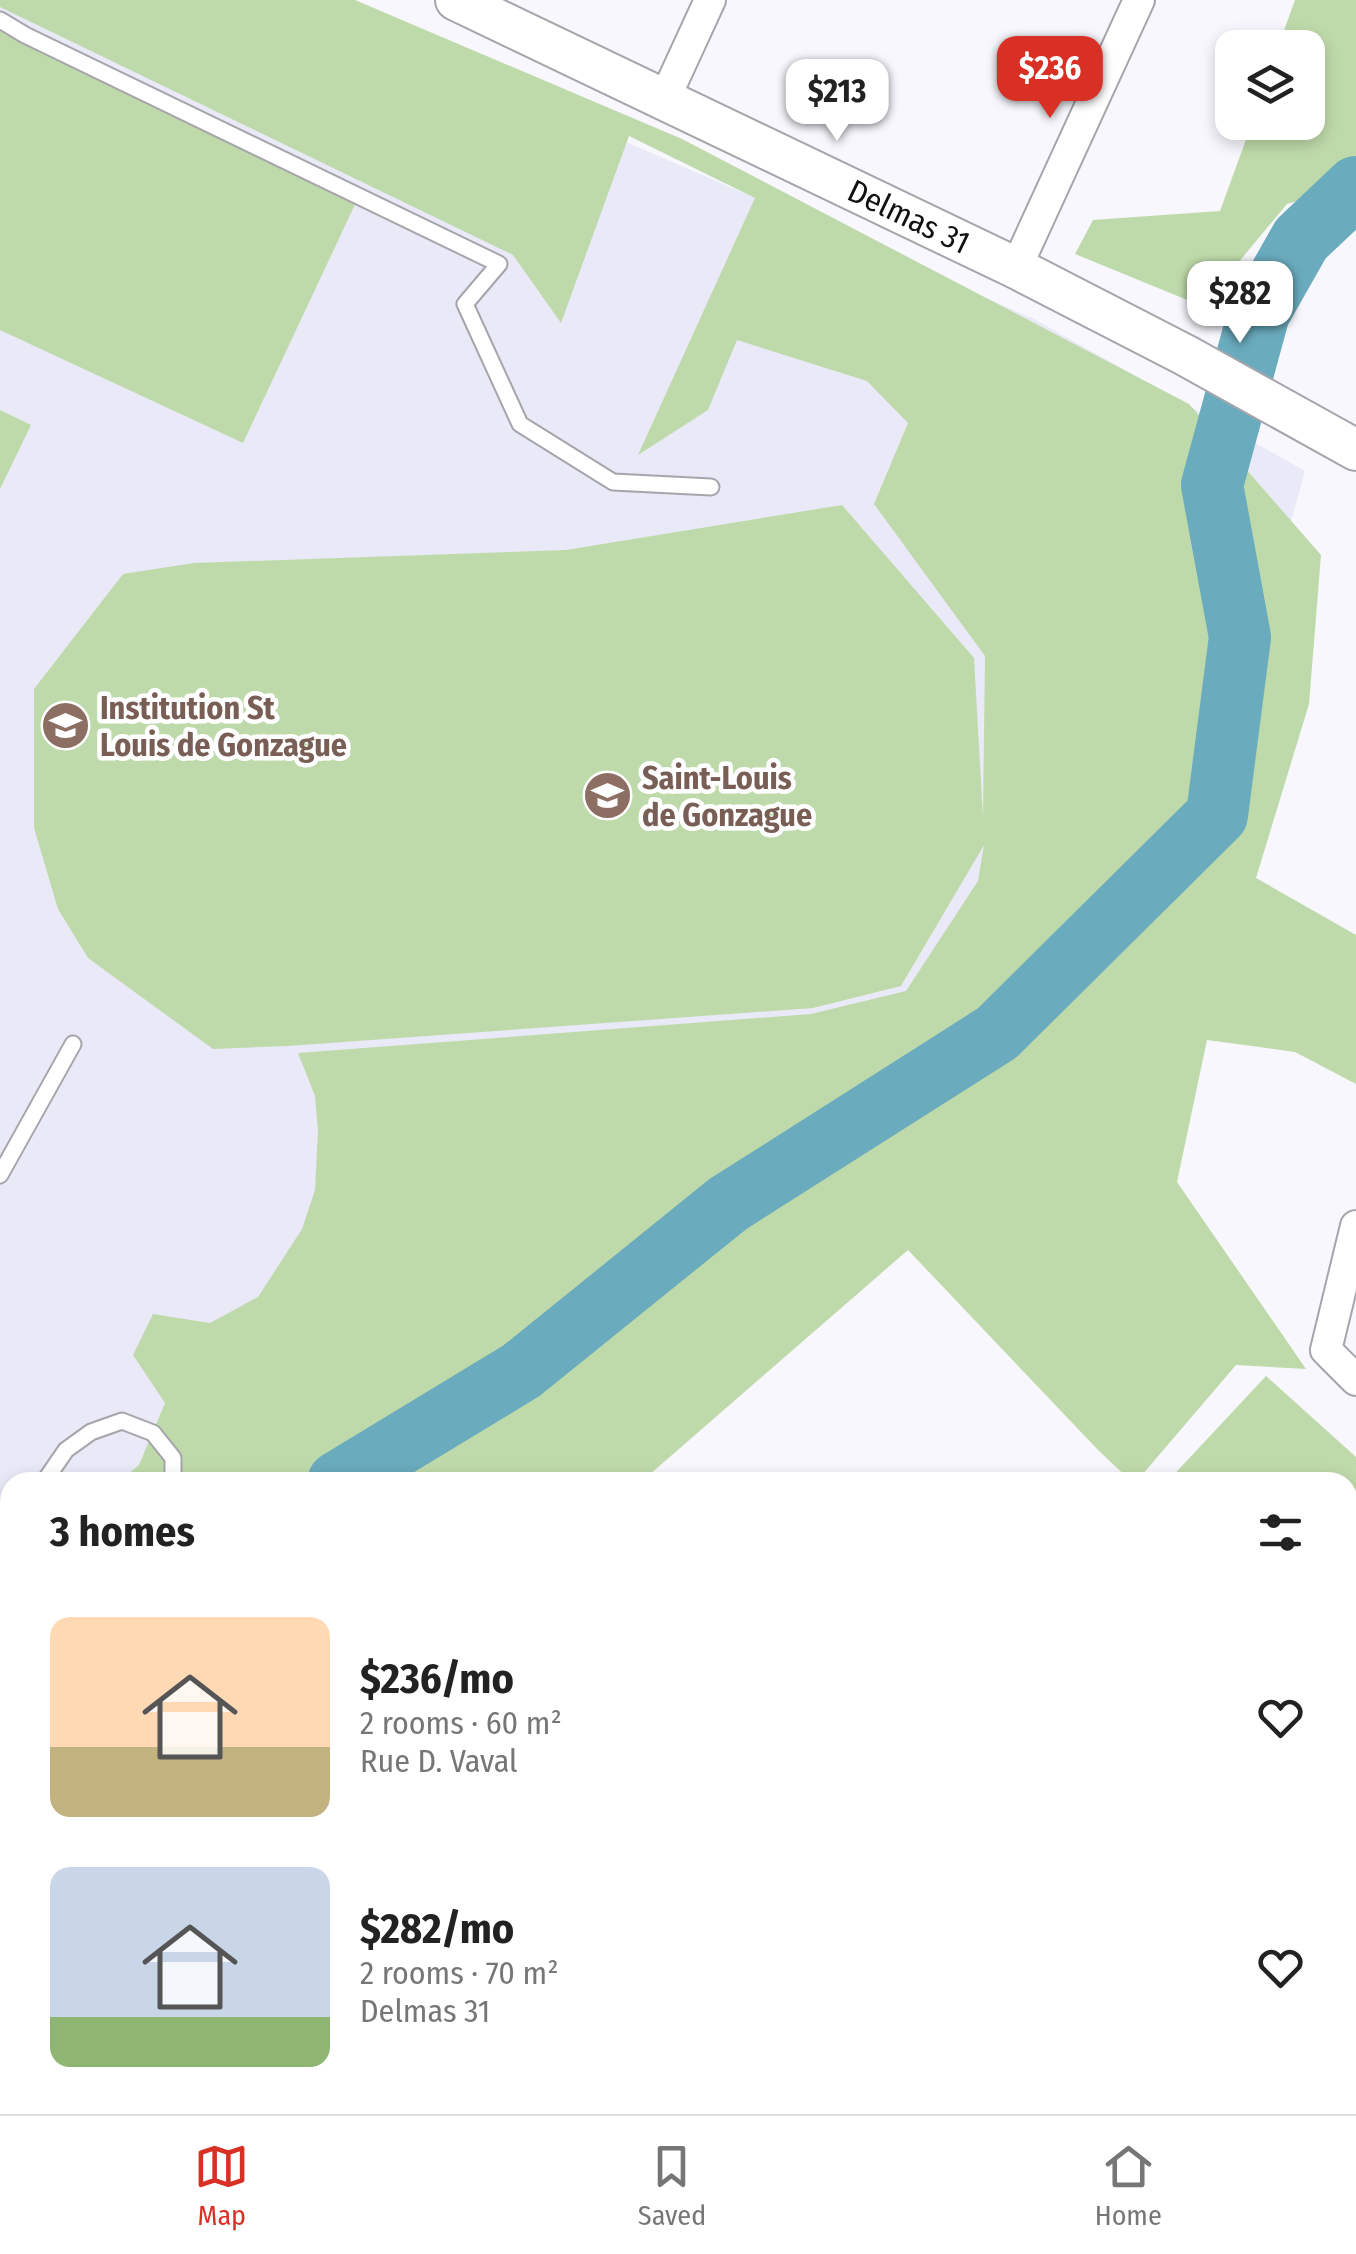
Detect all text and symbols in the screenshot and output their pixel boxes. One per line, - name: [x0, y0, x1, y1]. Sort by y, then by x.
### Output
- map controls: [1215, 30, 1325, 140]
- button: layers: [1215, 30, 1325, 140]
- pin: $236: [991, 36, 1109, 121]
- text: $236: [1019, 49, 1081, 87]
- pin: $213: [778, 59, 896, 144]
- text: $213: [808, 72, 866, 110]
- street label: Delmas 31: [842, 171, 976, 262]
- pin: $282: [1181, 261, 1299, 346]
- text: $282: [1209, 274, 1271, 312]
- place label: Institution St Louis de Gonzague: [100, 689, 347, 764]
- school or university icon: Institution St Louis de Gonzague: [39, 700, 91, 752]
- place label: Saint-Louis de Gonzague: [642, 759, 812, 834]
- school or university icon: Saint-Louis de Gonzague: [581, 770, 633, 822]
- icon: filters: [1253, 1505, 1308, 1560]
- text: 3 homes: [50, 1507, 195, 1557]
- text: $236/mo: [360, 1654, 514, 1704]
- icon: home: [130, 1657, 250, 1777]
- icon: heart: [1253, 1690, 1308, 1745]
- text: 2 rooms · 60 m²: [360, 1704, 562, 1742]
- text: Rue D. Vaval: [360, 1742, 518, 1780]
- text: $282/mo: [360, 1904, 514, 1954]
- icon: home: [130, 1907, 250, 2027]
- icon: heart: [1253, 1940, 1308, 1995]
- text: 2 rooms · 70 m²: [360, 1954, 559, 1992]
- text: Delmas 31: [360, 1992, 490, 2030]
- tab: Map: [194, 2139, 249, 2232]
- tab: Saved: [638, 2139, 706, 2232]
- tab: Home: [1095, 2139, 1162, 2232]

